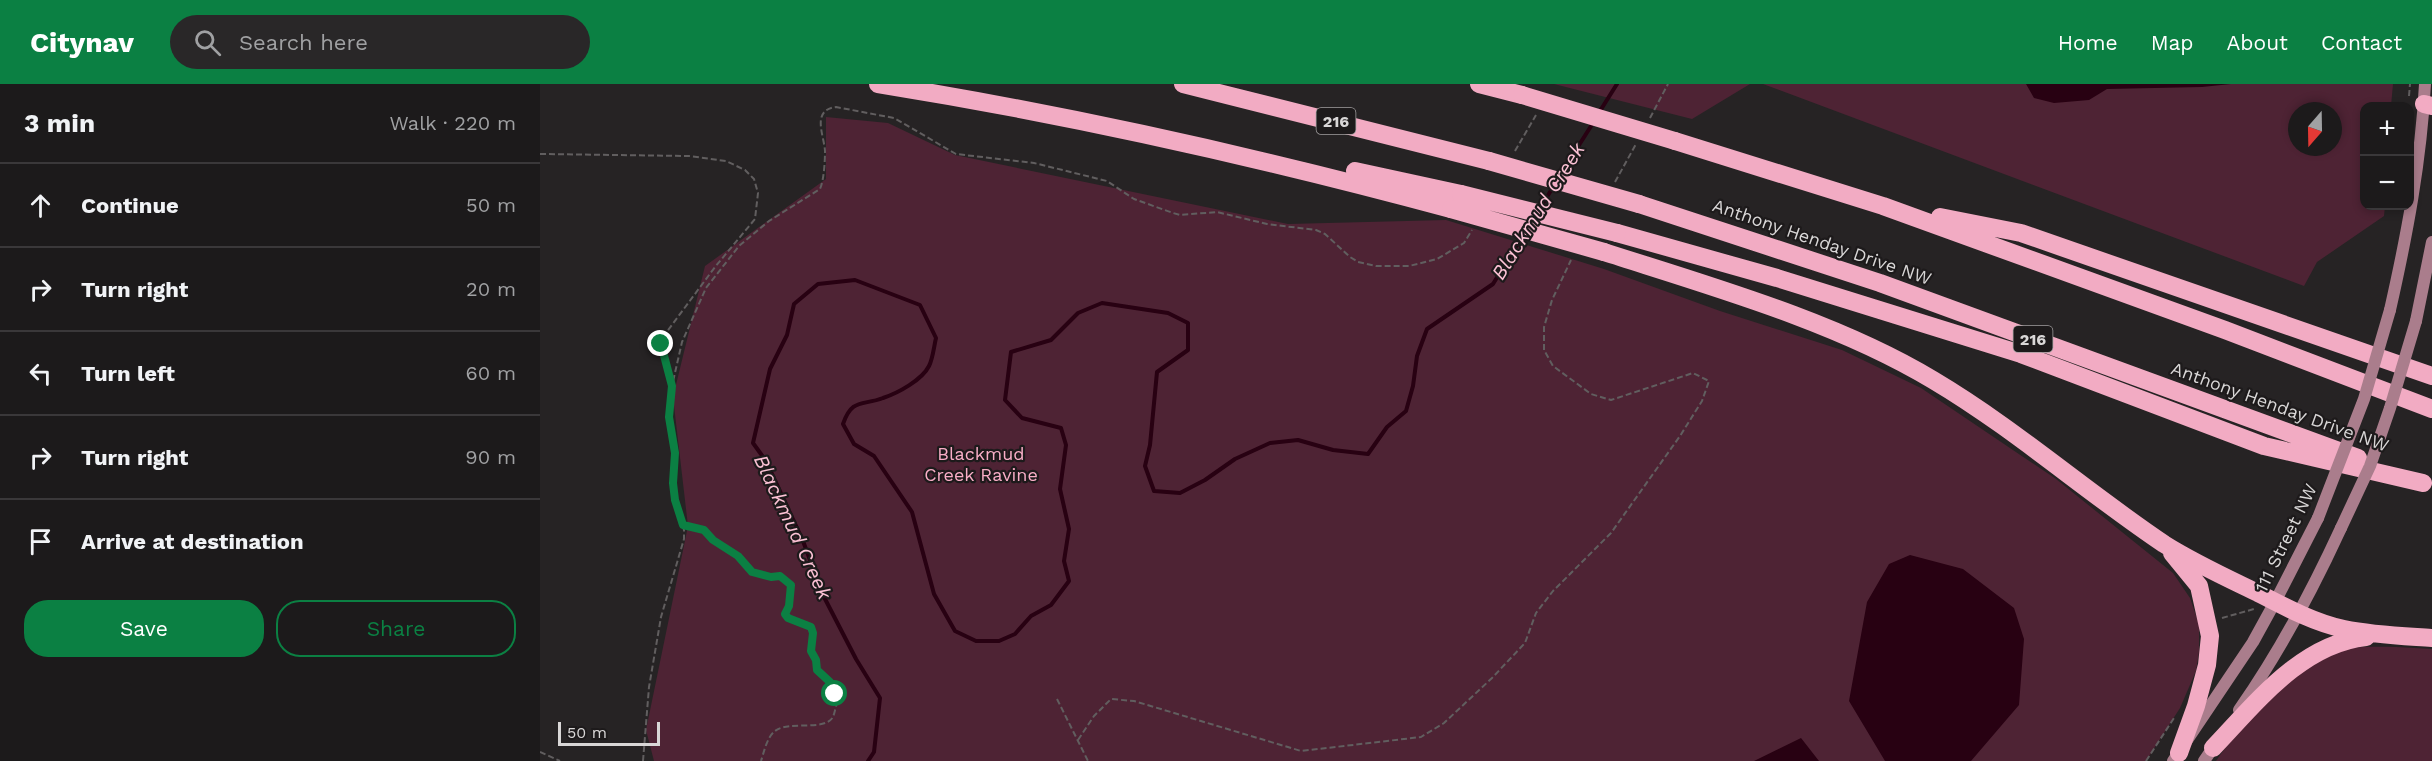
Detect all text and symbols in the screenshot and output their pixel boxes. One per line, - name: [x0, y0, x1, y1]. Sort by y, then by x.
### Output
- search box: [170, 15, 590, 69]
- text: Citynav: [30, 26, 134, 59]
- icon: search: [191, 26, 224, 59]
- text: Search here: [239, 30, 368, 55]
- text: Home: [2058, 30, 2118, 55]
- text: Map: [2151, 30, 2194, 55]
- text: About: [2227, 30, 2288, 55]
- text: Contact: [2321, 30, 2402, 55]
- north arrow: [2288, 102, 2342, 156]
- map controls: [2360, 102, 2414, 210]
- button: +: [2360, 102, 2414, 156]
- text: 3 min: [24, 108, 95, 138]
- road number: 216: [1316, 108, 1356, 134]
- text: Walk · 220 m: [389, 111, 516, 135]
- water label: Blackmud Creek: [1486, 137, 1590, 284]
- button: −: [2360, 156, 2414, 210]
- icon: ahead: [24, 189, 57, 222]
- text: Continue: [81, 193, 179, 218]
- text: 50 m: [466, 193, 516, 217]
- street label: Anthony Henday Drive NW: [1710, 194, 1934, 289]
- icon: right: [24, 273, 57, 306]
- text: Turn right: [81, 277, 188, 302]
- text: 20 m: [466, 277, 516, 301]
- road number: 216: [2014, 326, 2052, 352]
- route end: [647, 330, 673, 356]
- icon: left: [24, 357, 57, 390]
- street label: Anthony Henday Drive NW: [2168, 357, 2392, 456]
- text: Turn left: [81, 361, 175, 386]
- text: 60 m: [466, 361, 516, 385]
- icon: right: [24, 441, 57, 474]
- park label: Blackmud Creek Ravine: [924, 443, 1038, 485]
- text: Turn right: [81, 445, 188, 470]
- text: 90 m: [465, 445, 516, 469]
- water label: Blackmud Creek: [749, 451, 838, 604]
- street label: 111 Street NW: [2250, 480, 2321, 595]
- icon: arrive: [24, 525, 57, 558]
- text: Arrive at destination: [81, 529, 304, 554]
- button: Save: [24, 600, 264, 657]
- button: Share: [276, 600, 516, 657]
- route start: [821, 680, 847, 706]
- scale bar: [558, 719, 660, 746]
- text: 50 m: [567, 723, 607, 742]

